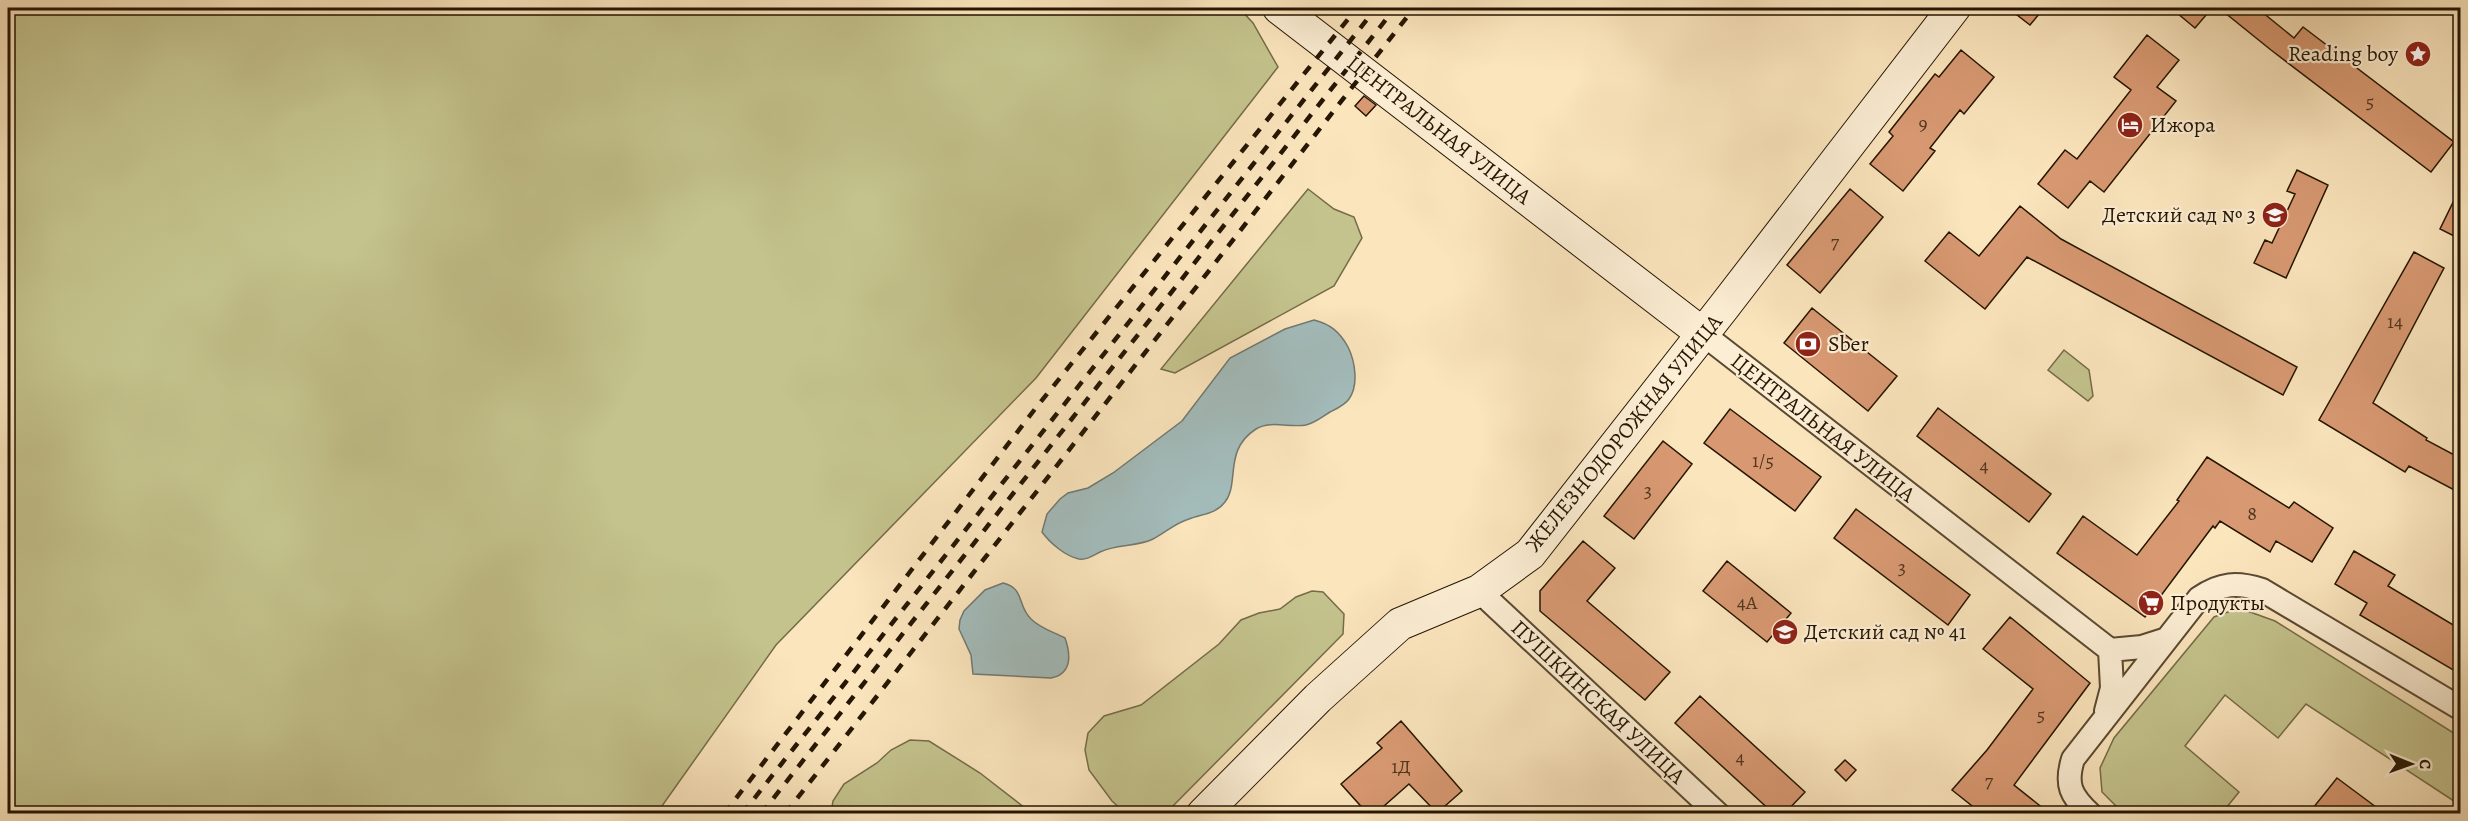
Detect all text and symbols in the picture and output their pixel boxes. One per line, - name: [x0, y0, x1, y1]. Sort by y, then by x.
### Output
- place label: Reading boy: [2288, 39, 2398, 69]
- place icon: Reading boy: [2403, 39, 2433, 69]
- street label: ЦЕНТРАЛЬНАЯ УЛИЦА: [1341, 48, 1538, 212]
- house number: 5: [2366, 88, 2374, 115]
- house number: 9: [1918, 110, 1928, 137]
- hotel icon: Ижора: [2115, 110, 2145, 140]
- place label: Ижора: [2150, 110, 2216, 140]
- place label: Детский сад № 3: [2102, 200, 2256, 230]
- school or university icon: Детский сад № 3: [2260, 200, 2290, 230]
- house number: 7: [1831, 228, 1840, 255]
- street label: ЖЕЛЕЗНОДОРОЖНАЯ УЛИЦА: [1519, 307, 1730, 558]
- house number: 14: [2387, 308, 2403, 335]
- bank icon: Sber: [1793, 329, 1823, 359]
- place label: Sber: [1828, 329, 1869, 359]
- street label: ЦЕНТРАЛЬНАЯ УЛИЦА: [1725, 346, 1922, 510]
- house number: 1/5: [1752, 447, 1774, 474]
- house number: 4: [1979, 452, 1989, 479]
- house number: 3: [1644, 477, 1652, 504]
- house number: 8: [2247, 500, 2257, 527]
- house number: 3: [1898, 554, 1906, 581]
- supermarket icon: Продукты: [2136, 588, 2166, 618]
- place label: Продукты: [2170, 588, 2265, 618]
- house number: 4А: [1737, 589, 1758, 616]
- street label: ПУШКИНСКАЯ УЛИЦА: [1504, 613, 1693, 792]
- school or university icon: Детский сад № 41: [1770, 617, 1800, 647]
- place label: Детский сад № 41: [1804, 617, 1966, 647]
- house number: 5: [2037, 701, 2045, 728]
- north arrow: [2381, 734, 2441, 794]
- house number: 4: [1735, 744, 1745, 771]
- house number: 1Д: [1391, 753, 1411, 780]
- text: С: [2414, 759, 2436, 770]
- house number: 7: [1985, 767, 1994, 794]

